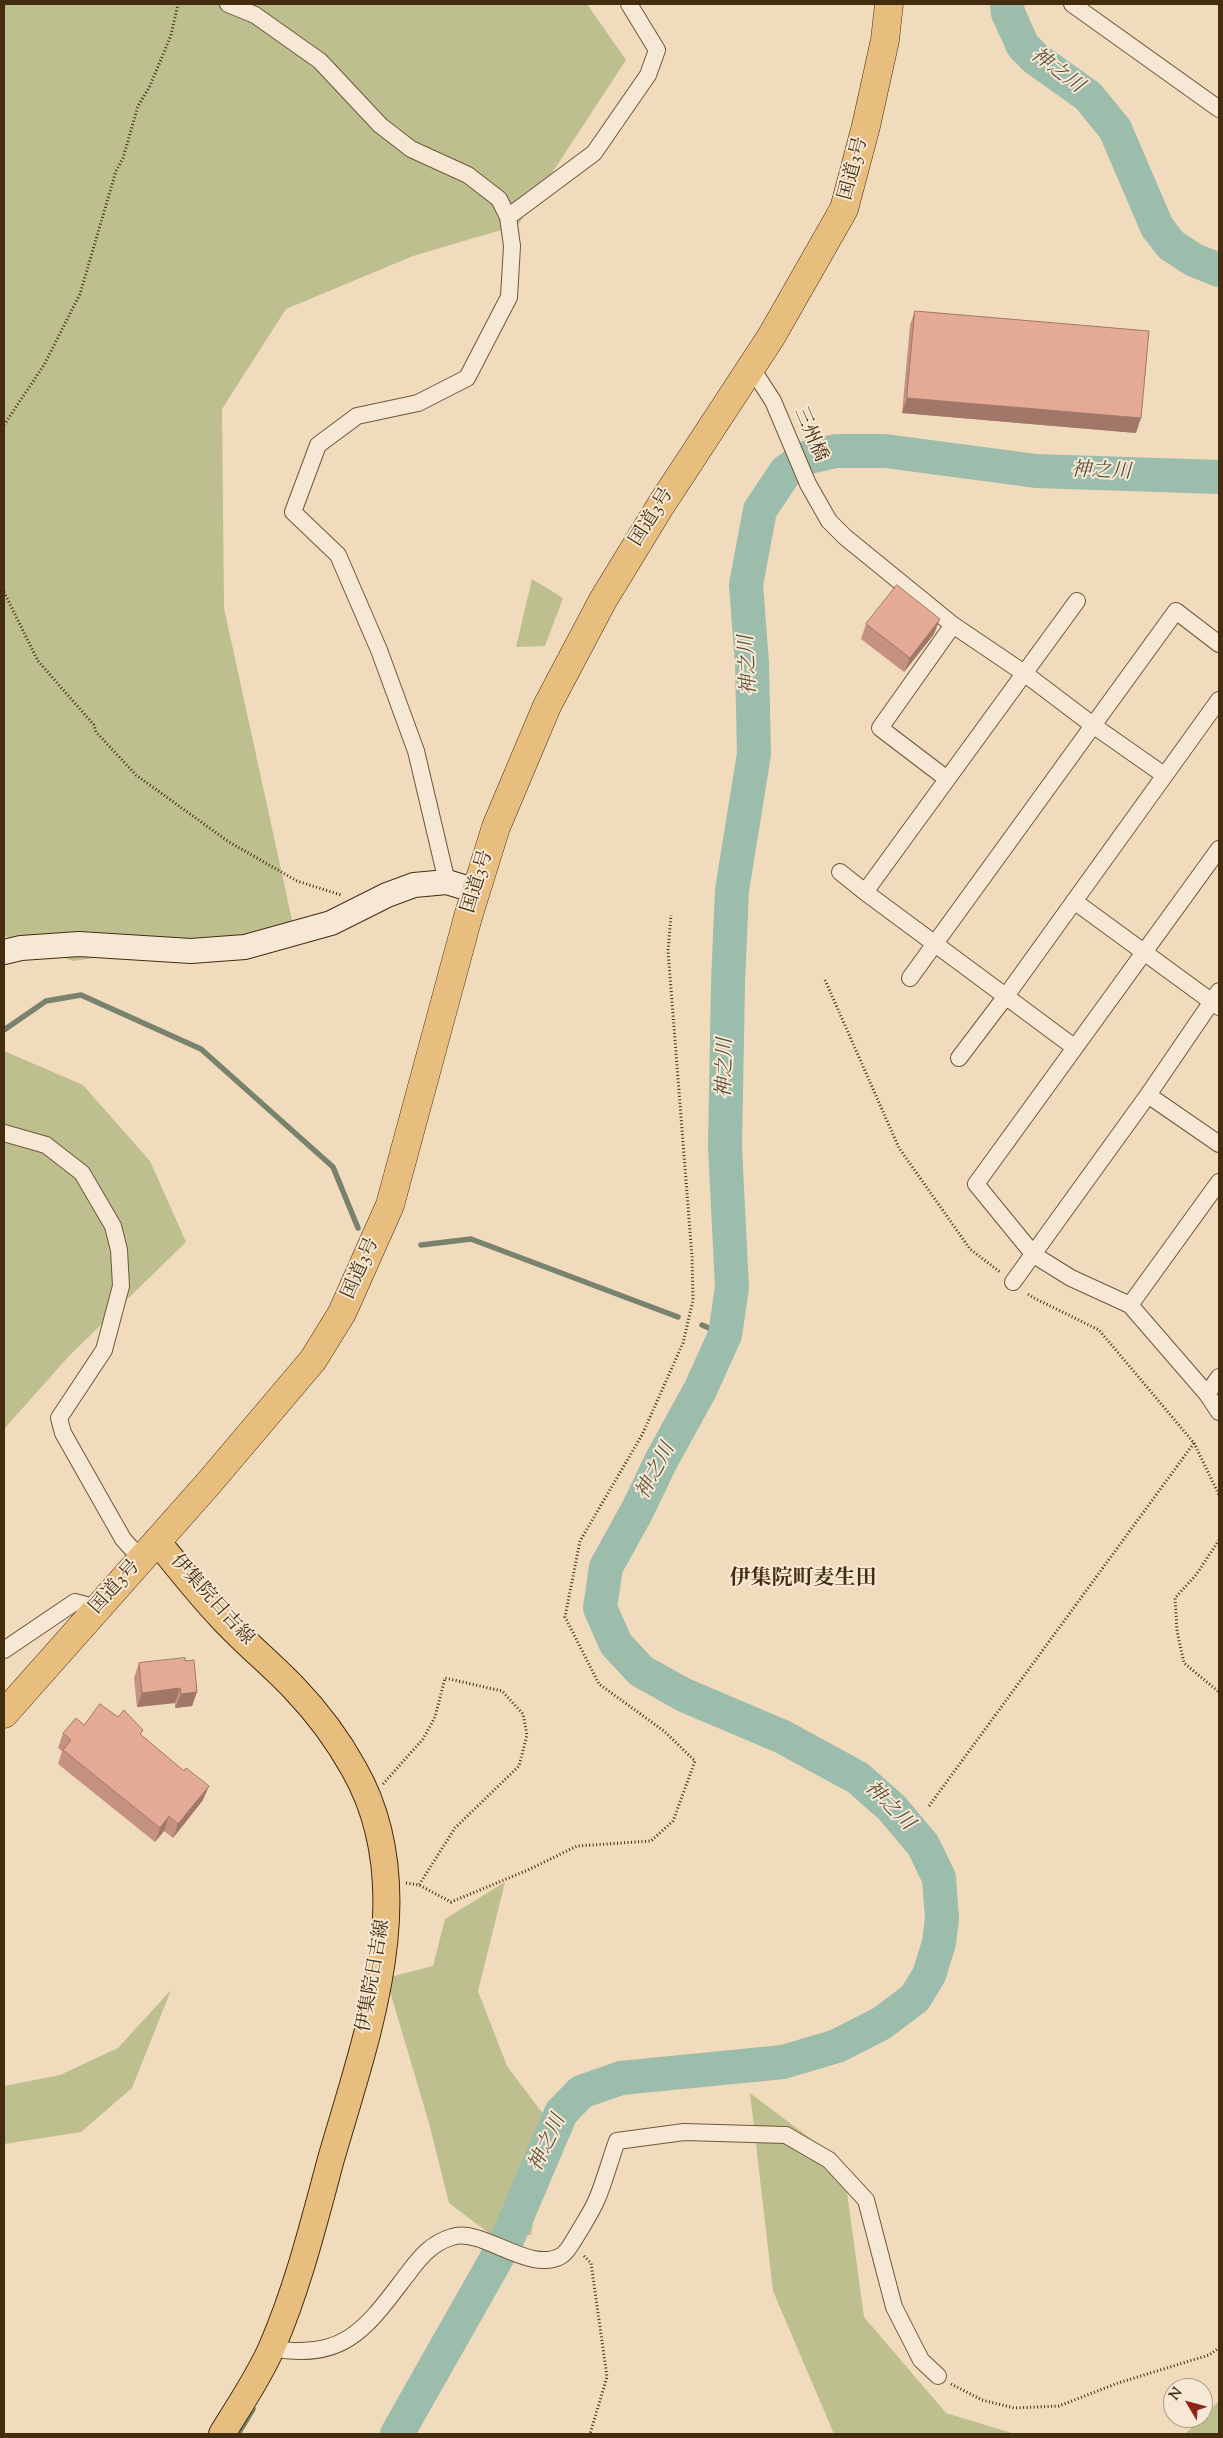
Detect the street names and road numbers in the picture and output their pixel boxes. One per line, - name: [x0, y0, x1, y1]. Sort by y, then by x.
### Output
- street label: 国道3号: [836, 135, 874, 203]
- street label: 三州橋: [787, 404, 831, 466]
- street label: 国道3号: [626, 485, 680, 551]
- street label: 国道3号: [459, 848, 499, 916]
- street label: 国道3号: [338, 1235, 386, 1303]
- street label: 伊集院日吉線: [164, 1551, 258, 1651]
- street label: 国道3号: [86, 1556, 146, 1620]
- street label: 伊集院日吉線: [354, 1918, 396, 2034]

